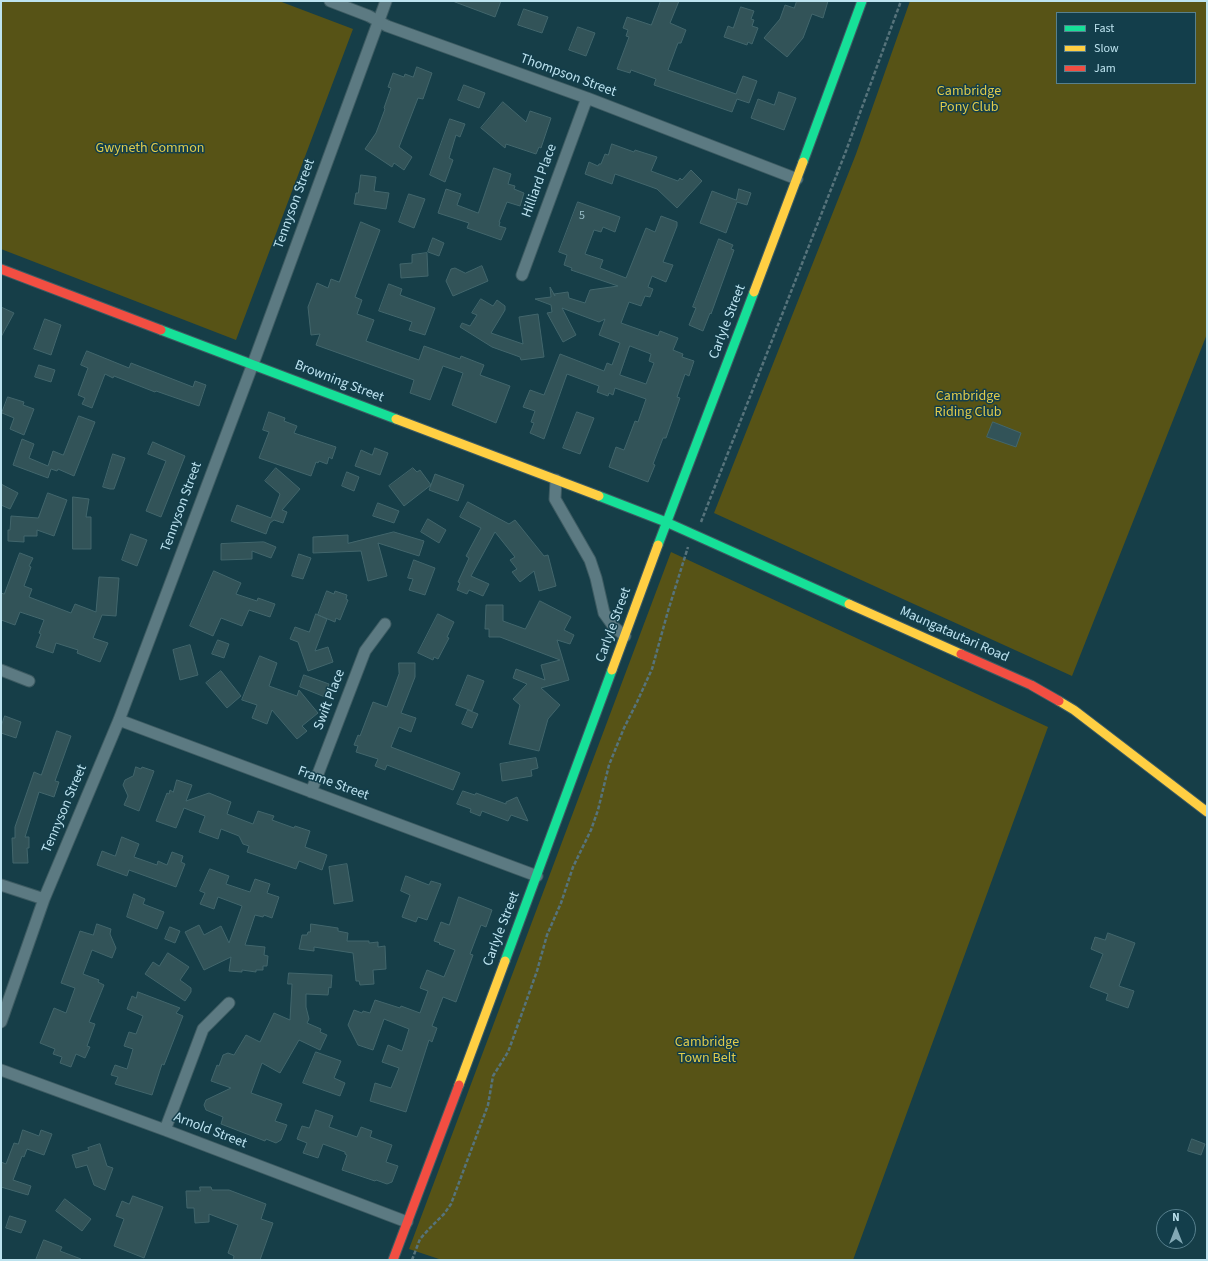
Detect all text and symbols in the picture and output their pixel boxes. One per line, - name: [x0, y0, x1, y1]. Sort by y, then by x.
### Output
- legend: [1056, 12, 1196, 84]
- text: Fast: [1094, 20, 1114, 37]
- text: Slow: [1094, 40, 1119, 57]
- street label: Thompson Street: [518, 51, 618, 101]
- text: Jam: [1094, 60, 1116, 77]
- park label: Cambridge Pony Club: [937, 84, 1001, 116]
- park label: Gwyneth Common: [96, 141, 204, 157]
- street label: Hilliard Place: [519, 142, 561, 220]
- street label: Tennyson Street: [271, 157, 319, 251]
- house number: 5: [579, 209, 585, 223]
- street label: Carlyle Street: [706, 282, 750, 362]
- street label: Browning Street: [292, 357, 386, 407]
- park label: Cambridge Riding Club: [934, 389, 1002, 422]
- street label: Tennyson Street: [158, 460, 206, 554]
- street label: Carlyle Street: [593, 585, 635, 665]
- street label: Maungatautari Road: [897, 603, 1011, 667]
- street label: Swift Place: [311, 667, 349, 733]
- street label: Tennyson Street: [39, 762, 91, 856]
- street label: Frame Street: [295, 763, 371, 805]
- street label: Carlyle Street: [480, 889, 524, 969]
- park label: Cambridge Town Belt: [675, 1035, 739, 1068]
- street label: Arnold Street: [171, 1109, 249, 1153]
- north arrow: [1156, 1209, 1196, 1249]
- text: N: [1172, 1210, 1180, 1225]

